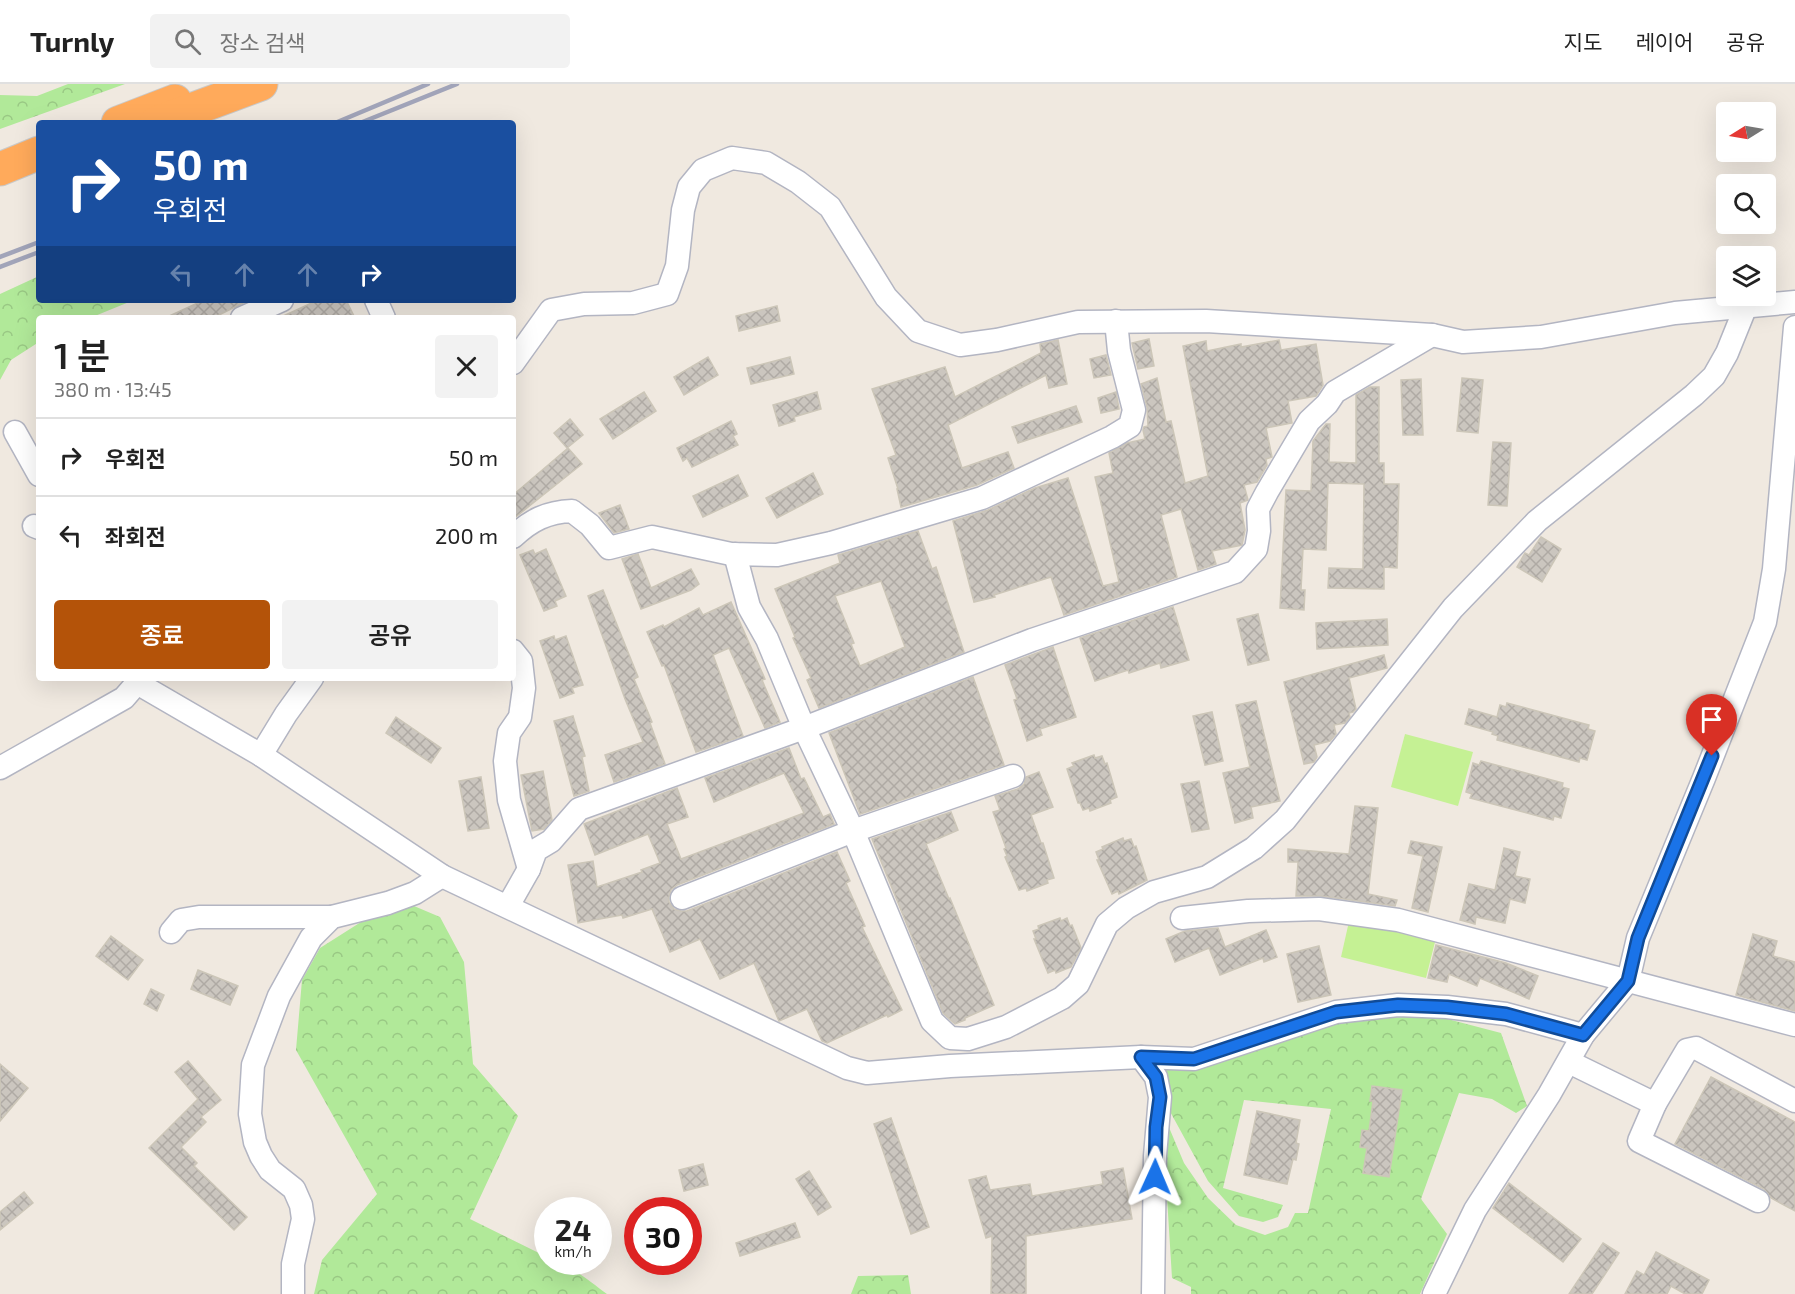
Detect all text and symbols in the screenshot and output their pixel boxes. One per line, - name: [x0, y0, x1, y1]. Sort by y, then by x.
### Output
- search box: [150, 14, 570, 68]
- text: Turnly: [30, 24, 114, 58]
- icon: search: [171, 25, 204, 58]
- text: 장소 검색: [219, 29, 305, 55]
- text: 지도: [1564, 29, 1602, 54]
- text: 레이어: [1635, 29, 1693, 54]
- text: 공유: [1726, 29, 1765, 54]
- north arrow: [1716, 102, 1776, 162]
- map controls: [1716, 102, 1776, 306]
- text: 50 m: [153, 138, 249, 188]
- icon: right: [54, 144, 132, 222]
- button: search: [1716, 174, 1776, 234]
- text: 우회전: [153, 193, 228, 225]
- button: layers: [1716, 246, 1776, 306]
- icon: left: [165, 258, 198, 291]
- icon: ahead: [228, 258, 261, 291]
- icon: ahead: [291, 258, 324, 291]
- icon: right: [354, 258, 387, 291]
- text: 1 분: [54, 333, 110, 376]
- button: close: [435, 335, 498, 398]
- text: 380 m · 13:45: [54, 377, 172, 401]
- icon: right: [54, 441, 87, 474]
- text: 50 m: [449, 444, 498, 470]
- text: 우회전: [105, 445, 166, 471]
- icon: left: [54, 519, 87, 552]
- text: 200 m: [435, 522, 498, 548]
- text: 좌회전: [105, 523, 166, 549]
- button: 종료: [54, 600, 270, 669]
- button: 공유: [282, 600, 498, 669]
- pin: [1686, 694, 1737, 756]
- icon: arrive: [1695, 703, 1728, 736]
- position arrow: [1123, 1145, 1187, 1209]
- speed limit sign: 30: [624, 1197, 702, 1275]
- text: 24: [555, 1211, 591, 1247]
- text: km/h: [554, 1242, 592, 1260]

